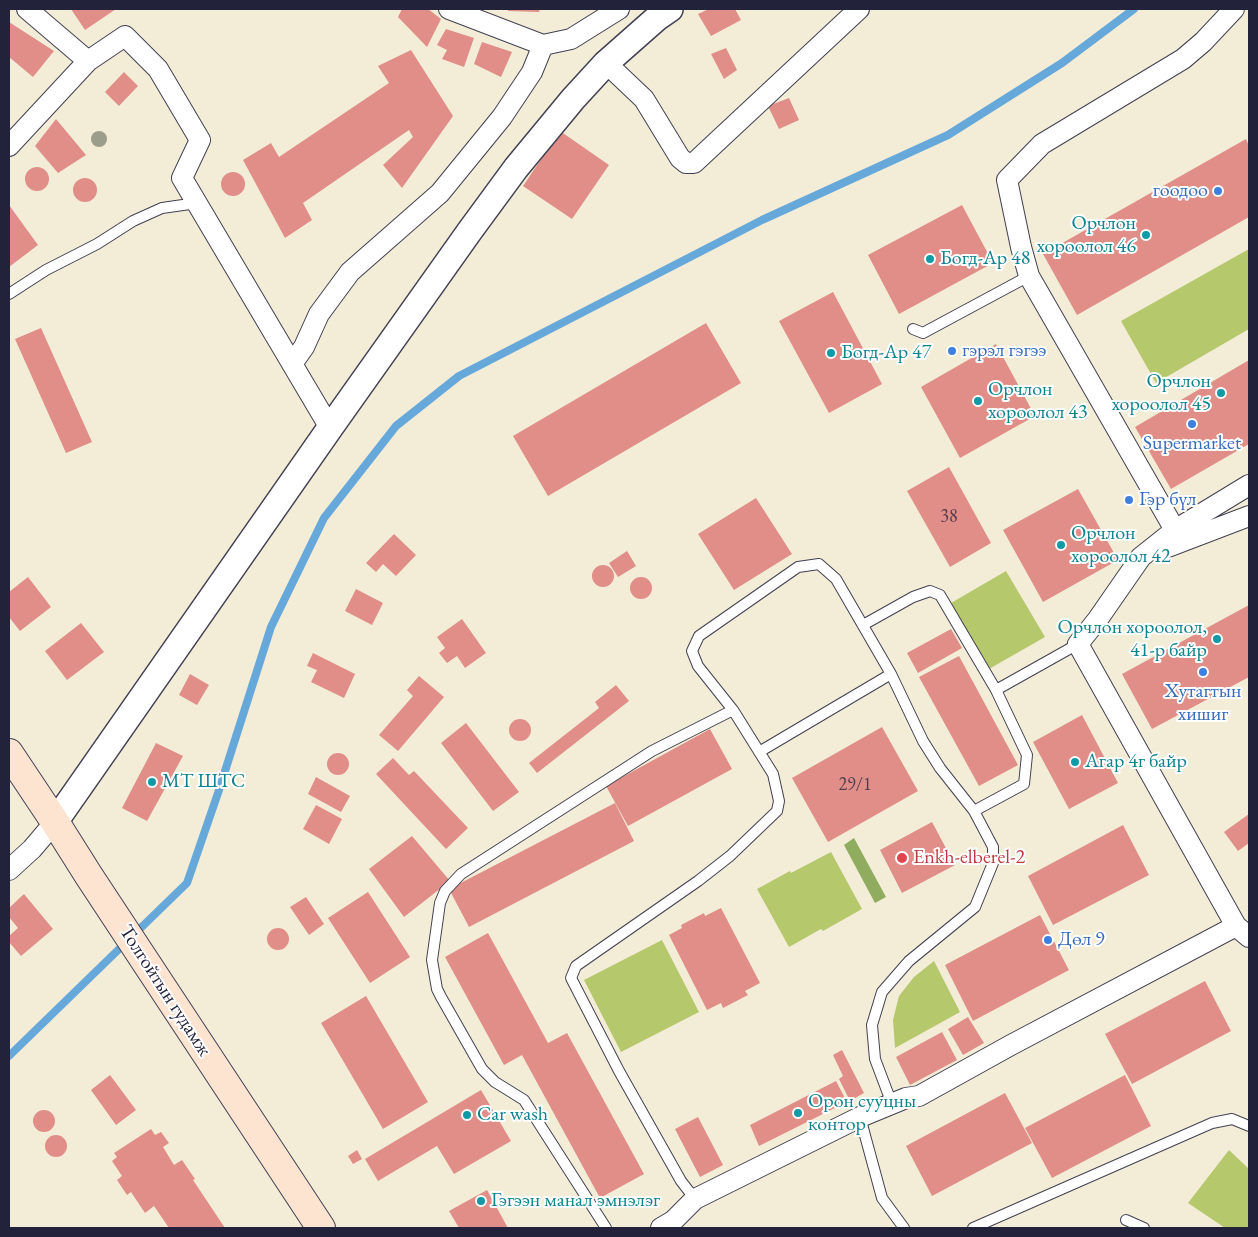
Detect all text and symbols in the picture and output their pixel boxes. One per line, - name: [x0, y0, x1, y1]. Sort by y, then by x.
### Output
- place label: гоодоо: [1153, 179, 1208, 203]
- marker: гоодоо: [1212, 185, 1224, 197]
- place label: Орчлон хороолол 46: [1036, 212, 1136, 259]
- marker: Орчлон хороолол 46: [1140, 229, 1152, 241]
- place label: Богд-Ар 48: [940, 247, 1030, 271]
- marker: Богд-Ар 48: [924, 253, 936, 265]
- place label: гэрэл гэгээ: [962, 339, 1046, 363]
- place label: Богд-Ар 47: [841, 341, 931, 365]
- marker: гэрэл гэгээ: [946, 345, 958, 357]
- marker: Богд-Ар 47: [825, 347, 837, 359]
- place label: Орчлон хороолол 45: [1111, 370, 1211, 417]
- place label: Орчлон хороолол 43: [988, 378, 1088, 425]
- marker: Орчлон хороолол 45: [1215, 387, 1227, 399]
- marker: Орчлон хороолол 43: [972, 395, 984, 407]
- marker: Supermarket: [1186, 418, 1198, 430]
- place label: Supermarket: [1143, 432, 1241, 456]
- place label: Гэр бүл: [1139, 488, 1196, 512]
- marker: Гэр бүл: [1123, 494, 1135, 506]
- house number: 38: [940, 506, 958, 528]
- place label: Орчлон хороолол 42: [1071, 522, 1171, 569]
- marker: Орчлон хороолол 42: [1055, 539, 1067, 551]
- place label: Орчлон хороолол, 41-р байр: [1058, 616, 1207, 663]
- marker: Орчлон хороолол, 41-р байр: [1211, 633, 1223, 645]
- marker: Хутагтын хишиг: [1197, 666, 1209, 678]
- place label: Хутагтын хишиг: [1165, 680, 1241, 727]
- place label: Агар 4г байр: [1085, 750, 1187, 774]
- marker: Агар 4г байр: [1069, 756, 1081, 768]
- place label: MТ ШТС: [162, 770, 245, 794]
- house number: 29/1: [838, 774, 872, 796]
- marker: MТ ШТС: [146, 776, 158, 788]
- place label: Enkh-elberel-2: [913, 846, 1025, 870]
- marker: Enkh-elberel-2: [895, 851, 909, 865]
- street label: Толгойтын гудамж: [114, 921, 216, 1061]
- place label: Дөл 9: [1058, 928, 1105, 952]
- marker: Дөл 9: [1042, 934, 1054, 946]
- place label: Орон сууцны контор: [808, 1090, 916, 1137]
- place label: Car wash: [477, 1103, 548, 1127]
- marker: Орон сууцны контор: [792, 1107, 804, 1119]
- marker: Car wash: [461, 1109, 473, 1121]
- place label: Гэгээн манал эмнэлэг: [491, 1189, 660, 1213]
- marker: Гэгээн манал эмнэлэг: [475, 1195, 487, 1207]

